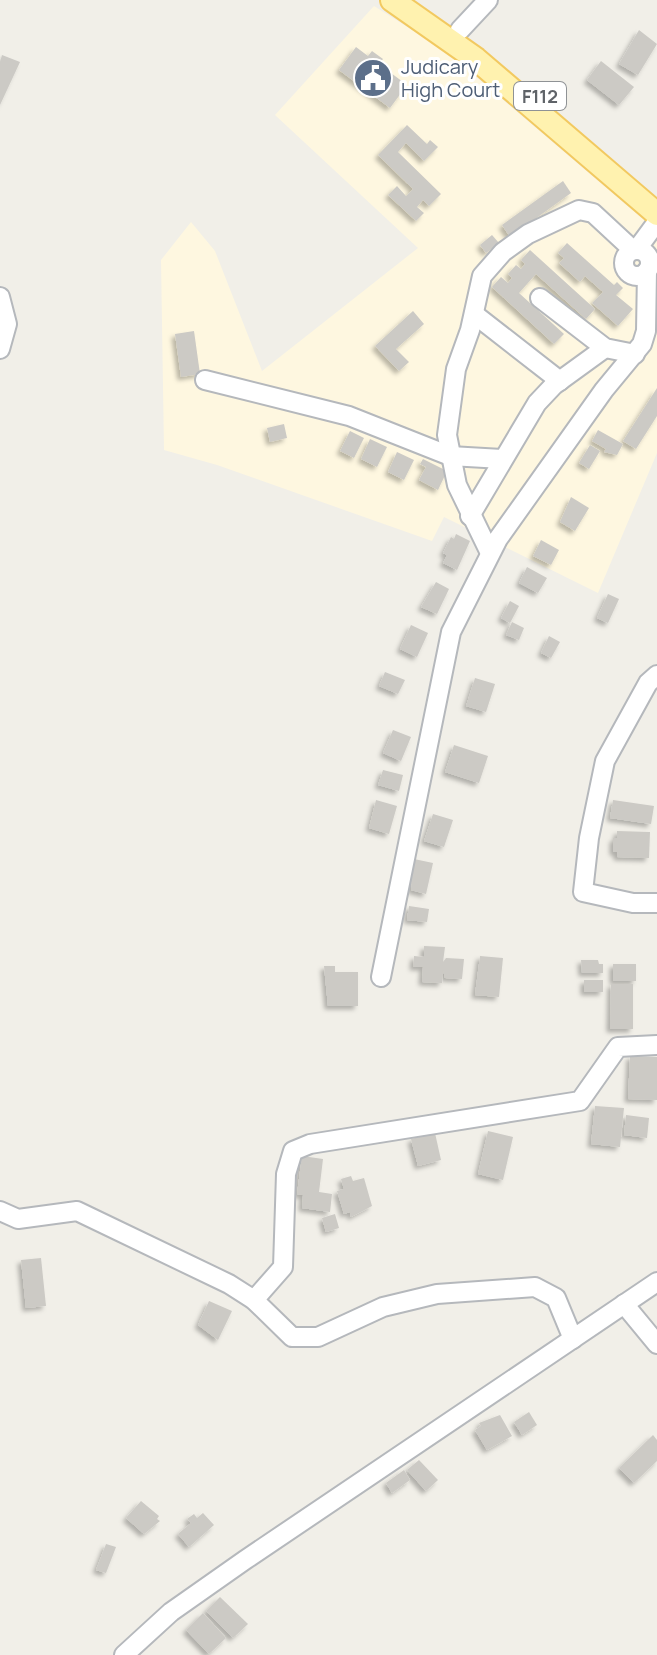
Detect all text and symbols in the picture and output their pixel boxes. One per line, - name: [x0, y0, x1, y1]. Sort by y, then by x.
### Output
- place label: Judicary High Court: [401, 53, 500, 103]
- public building icon: Judicary High Court: [352, 57, 394, 99]
- road number: F112: [514, 82, 566, 110]

